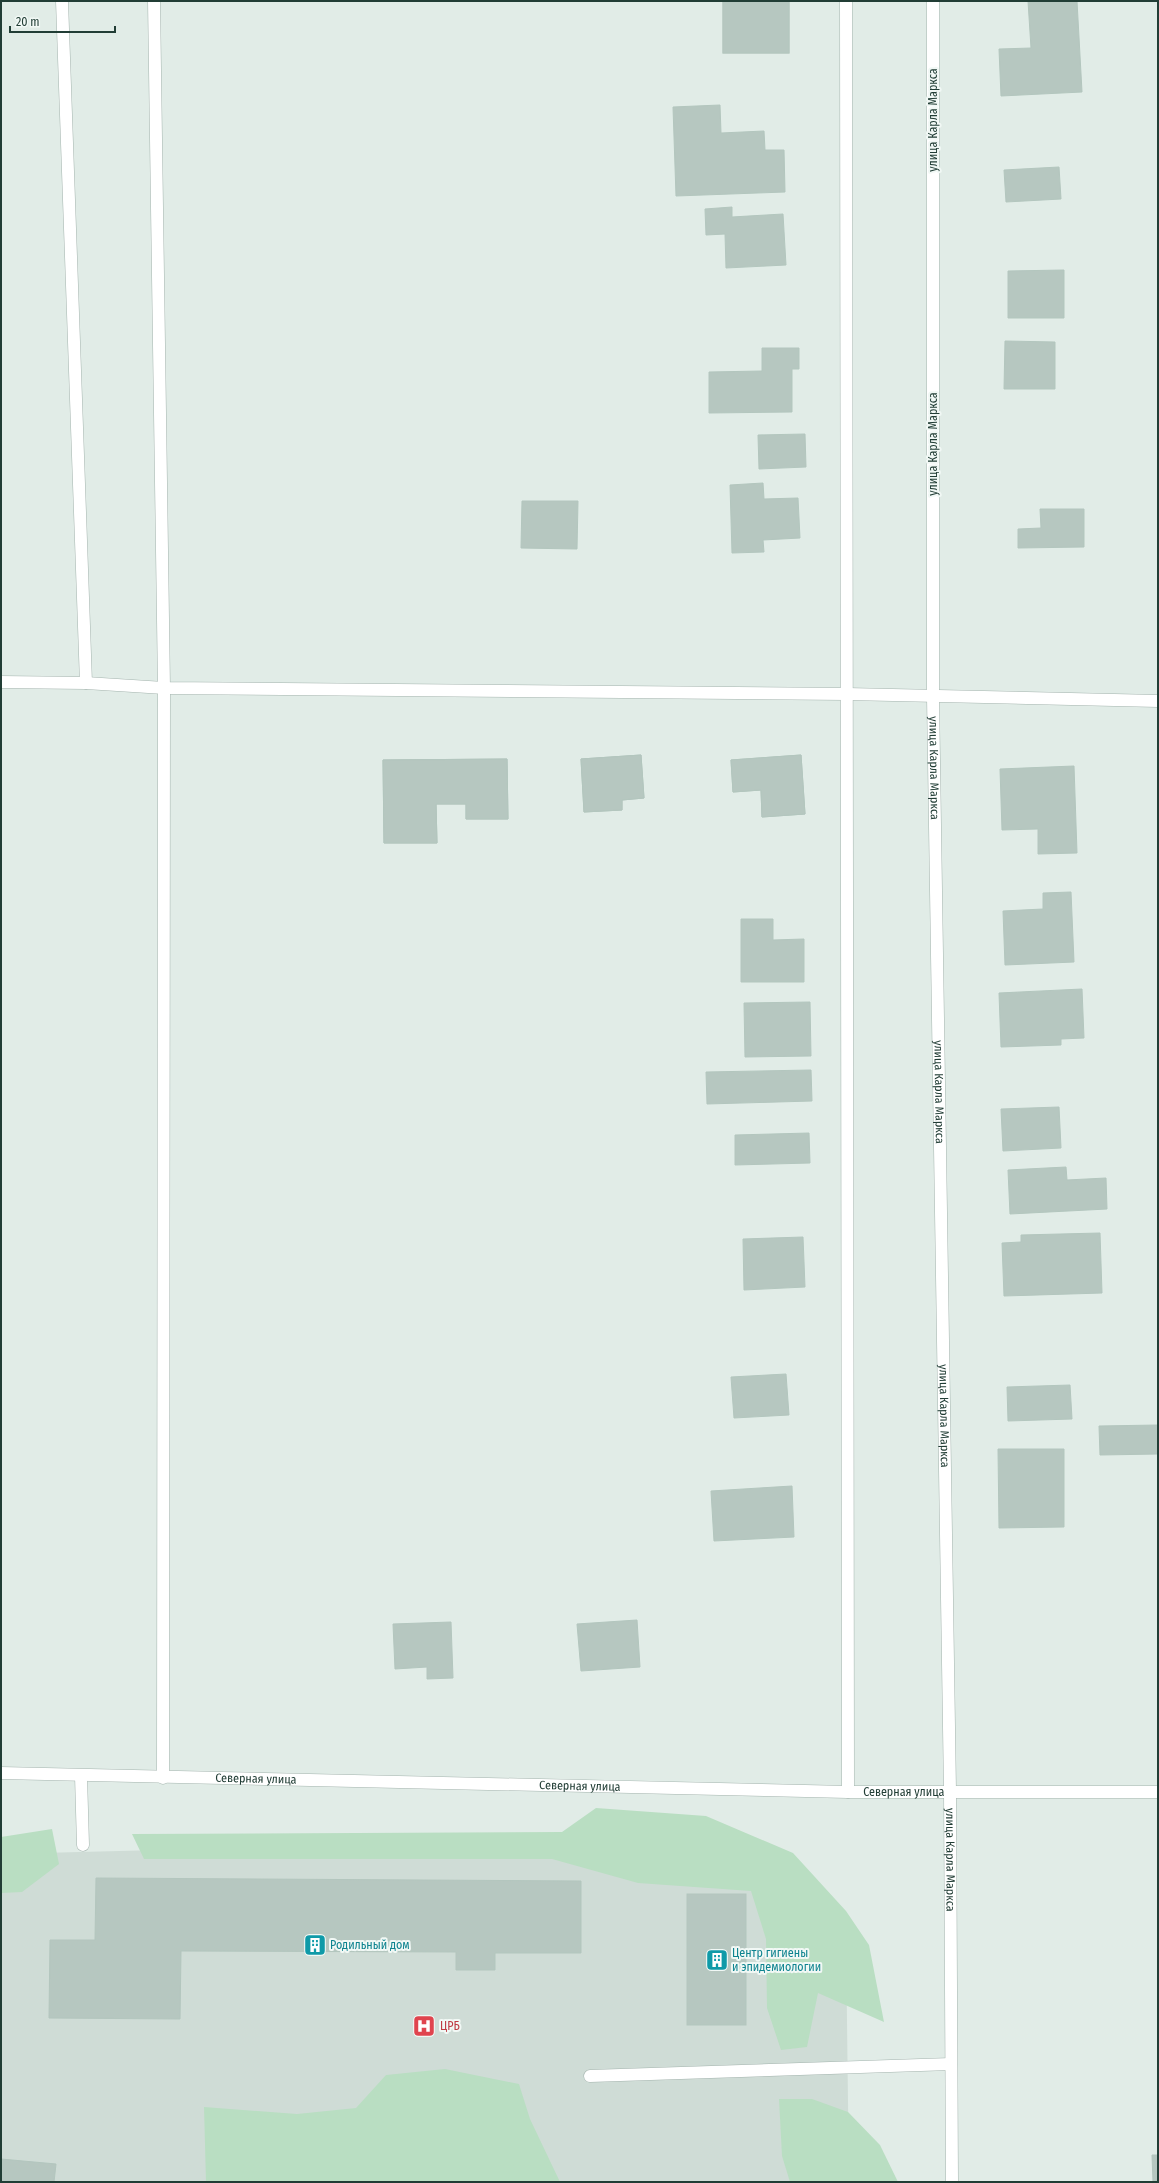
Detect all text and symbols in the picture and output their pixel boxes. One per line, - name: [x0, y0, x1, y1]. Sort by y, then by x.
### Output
- scale bar: [10, 8, 115, 34]
- text: 20 m: [16, 15, 40, 29]
- street label: улица Карла Маркса: [926, 68, 940, 172]
- street label: улица Карла Маркса: [926, 392, 940, 496]
- street label: улица Карла Маркса: [926, 716, 942, 820]
- street label: улица Карла Маркса: [931, 1040, 947, 1144]
- street label: улица Карла Маркса: [936, 1364, 952, 1468]
- street label: Северная улица: [215, 1771, 297, 1787]
- street label: Северная улица: [539, 1778, 621, 1794]
- street label: Северная улица: [863, 1785, 945, 1799]
- street label: улица Карла Маркса: [943, 1808, 958, 1912]
- building icon: Родильный дом: [302, 1932, 328, 1958]
- place label: Родильный дом: [330, 1938, 410, 1952]
- place label: Центр гигиены и эпидемиологии: [732, 1946, 821, 1974]
- building icon: Центр гигиены и эпидемиологии: [704, 1947, 730, 1973]
- hospital icon: ЦРБ: [411, 2013, 437, 2039]
- place label: ЦРБ: [440, 2019, 460, 2033]

